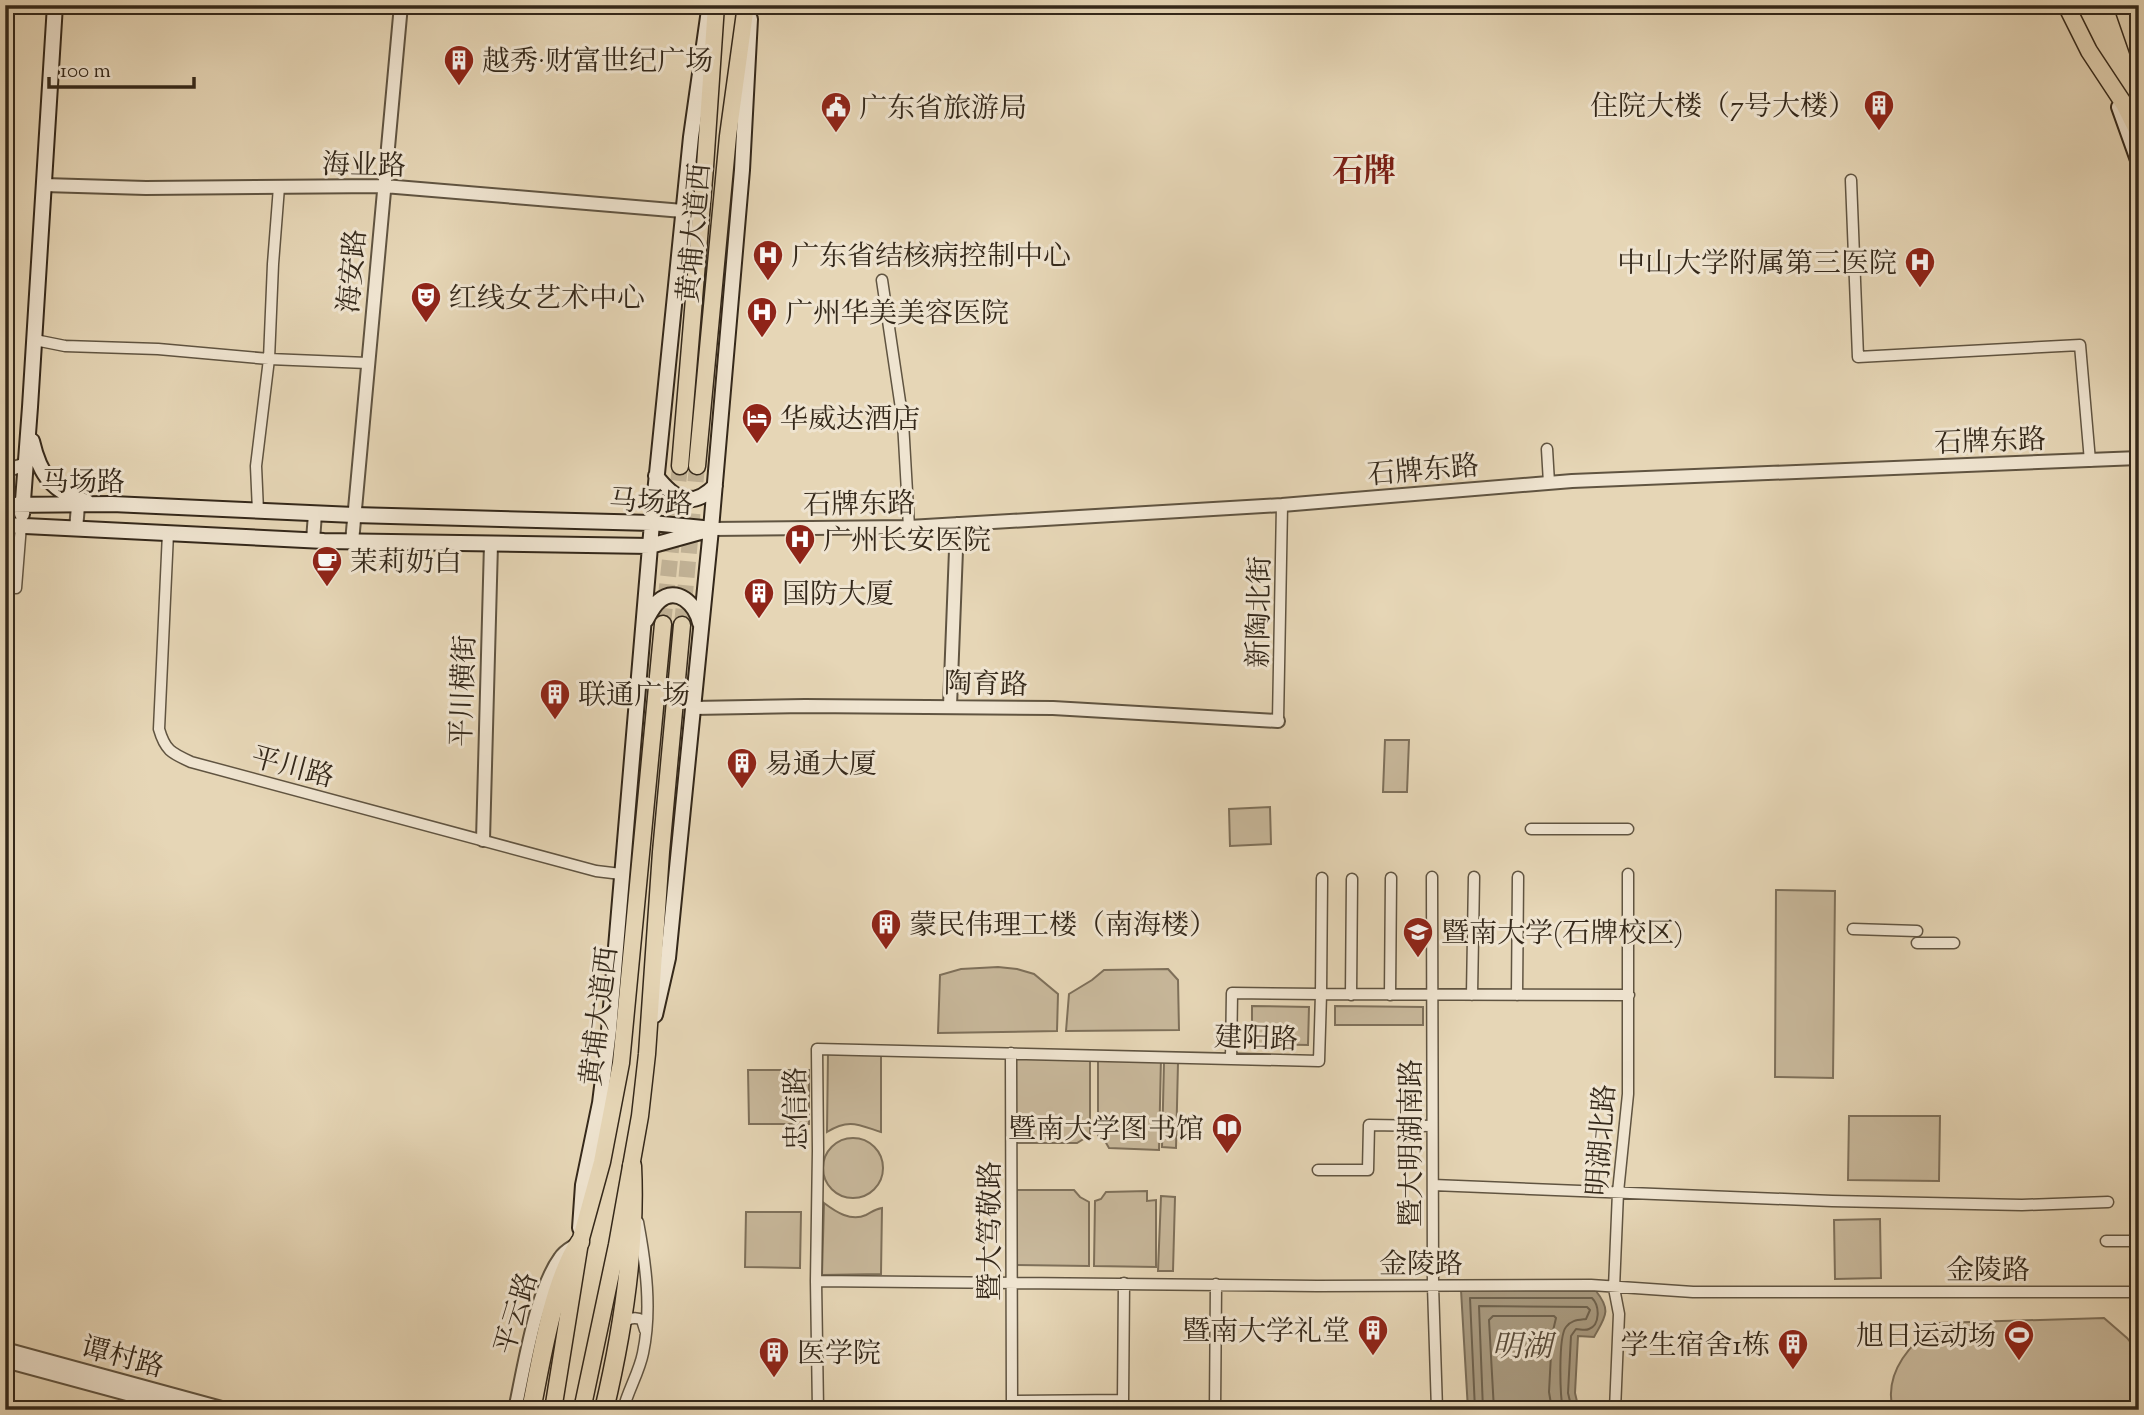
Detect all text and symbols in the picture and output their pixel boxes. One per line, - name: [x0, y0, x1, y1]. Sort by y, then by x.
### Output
- building icon: 越秀·财富世纪广场: [442, 43, 476, 87]
- place label: 越秀·财富世纪广场: [482, 43, 713, 83]
- scale bar: [49, 46, 194, 90]
- text: 100 m: [60, 57, 111, 87]
- place label: 住院大楼（7号大楼）: [1590, 88, 1856, 128]
- building icon: 住院大楼（7号大楼）: [1862, 88, 1896, 132]
- public building icon: 广东省旅游局: [819, 90, 853, 134]
- place label: 广东省旅游局: [859, 90, 1027, 130]
- street label: 海业路: [322, 146, 406, 188]
- district label: 石牌: [1332, 150, 1396, 196]
- street label: 黄埔大道西: [670, 162, 722, 305]
- street label: 海安路: [330, 228, 378, 315]
- hospital icon: 广东省结核病控制中心: [751, 238, 785, 282]
- place label: 广东省结核病控制中心: [791, 238, 1071, 278]
- place label: 中山大学附属第三医院: [1617, 245, 1897, 285]
- hospital icon: 中山大学附属第三医院: [1903, 245, 1937, 289]
- theatre icon: 红线女艺术中心: [409, 280, 443, 324]
- place label: 红线女艺术中心: [449, 280, 645, 320]
- hospital icon: 广州华美美容医院: [745, 295, 779, 339]
- place label: 广州华美美容医院: [785, 295, 1009, 335]
- hotel icon: 华威达酒店: [740, 401, 774, 445]
- place label: 华威达酒店: [780, 401, 920, 441]
- street label: 石牌东路: [1933, 421, 2047, 465]
- street label: 石牌东路: [1366, 447, 1481, 497]
- street label: 马场路: [41, 464, 125, 504]
- street label: 马场路: [608, 482, 694, 526]
- street label: 石牌东路: [803, 485, 915, 527]
- hospital icon: 广州长安医院: [783, 522, 817, 566]
- place label: 广州长安医院: [823, 522, 991, 562]
- cafe icon: 茉莉奶白: [310, 544, 344, 588]
- place label: 茉莉奶白: [350, 544, 462, 584]
- street label: 新陶北街: [1240, 556, 1282, 668]
- building icon: 国防大厦: [742, 576, 776, 620]
- place label: 国防大厦: [782, 576, 894, 616]
- street label: 平川横街: [443, 634, 487, 748]
- street label: 陶育路: [944, 665, 1028, 707]
- building icon: 联通广场: [538, 677, 572, 721]
- place label: 联通广场: [578, 677, 690, 717]
- street label: 平川路: [246, 739, 338, 799]
- building icon: 易通大厦: [725, 746, 759, 790]
- place label: 易通大厦: [765, 746, 877, 786]
- building icon: 蒙民伟理工楼（南海楼）: [869, 907, 903, 951]
- place label: 蒙民伟理工楼（南海楼）: [909, 907, 1217, 947]
- school or university icon: 暨南大学(石牌校区): [1401, 915, 1435, 959]
- place label: 暨南大学(石牌校区): [1441, 915, 1683, 955]
- street label: 黄埔大道西: [573, 944, 629, 1088]
- street label: 建阳路: [1213, 1019, 1299, 1061]
- street label: 暨大明湖南路: [1393, 1059, 1433, 1227]
- street label: 忠信路: [777, 1067, 819, 1151]
- street label: 明湖北路: [1579, 1083, 1627, 1197]
- place label: 暨南大学图书馆: [1008, 1111, 1204, 1151]
- library icon: 暨南大学图书馆: [1210, 1111, 1244, 1155]
- street label: 暨大笃敬路: [972, 1161, 1012, 1301]
- street label: 金陵路: [1379, 1246, 1463, 1286]
- street label: 金陵路: [1946, 1252, 2030, 1292]
- street label: 平云路: [486, 1268, 549, 1360]
- place label: 暨南大学礼堂: [1182, 1313, 1350, 1353]
- building icon: 暨南大学礼堂: [1356, 1313, 1390, 1357]
- place label: 旭日运动场: [1856, 1318, 1996, 1358]
- sports icon: 旭日运动场: [2002, 1318, 2036, 1362]
- water label: 明湖: [1492, 1327, 1557, 1370]
- place label: 学生宿舍1栋: [1620, 1327, 1770, 1367]
- building icon: 学生宿舍1栋: [1776, 1327, 1810, 1371]
- street label: 谭村路: [76, 1329, 168, 1389]
- building icon: 医学院: [757, 1335, 791, 1379]
- place label: 医学院: [797, 1335, 881, 1375]

